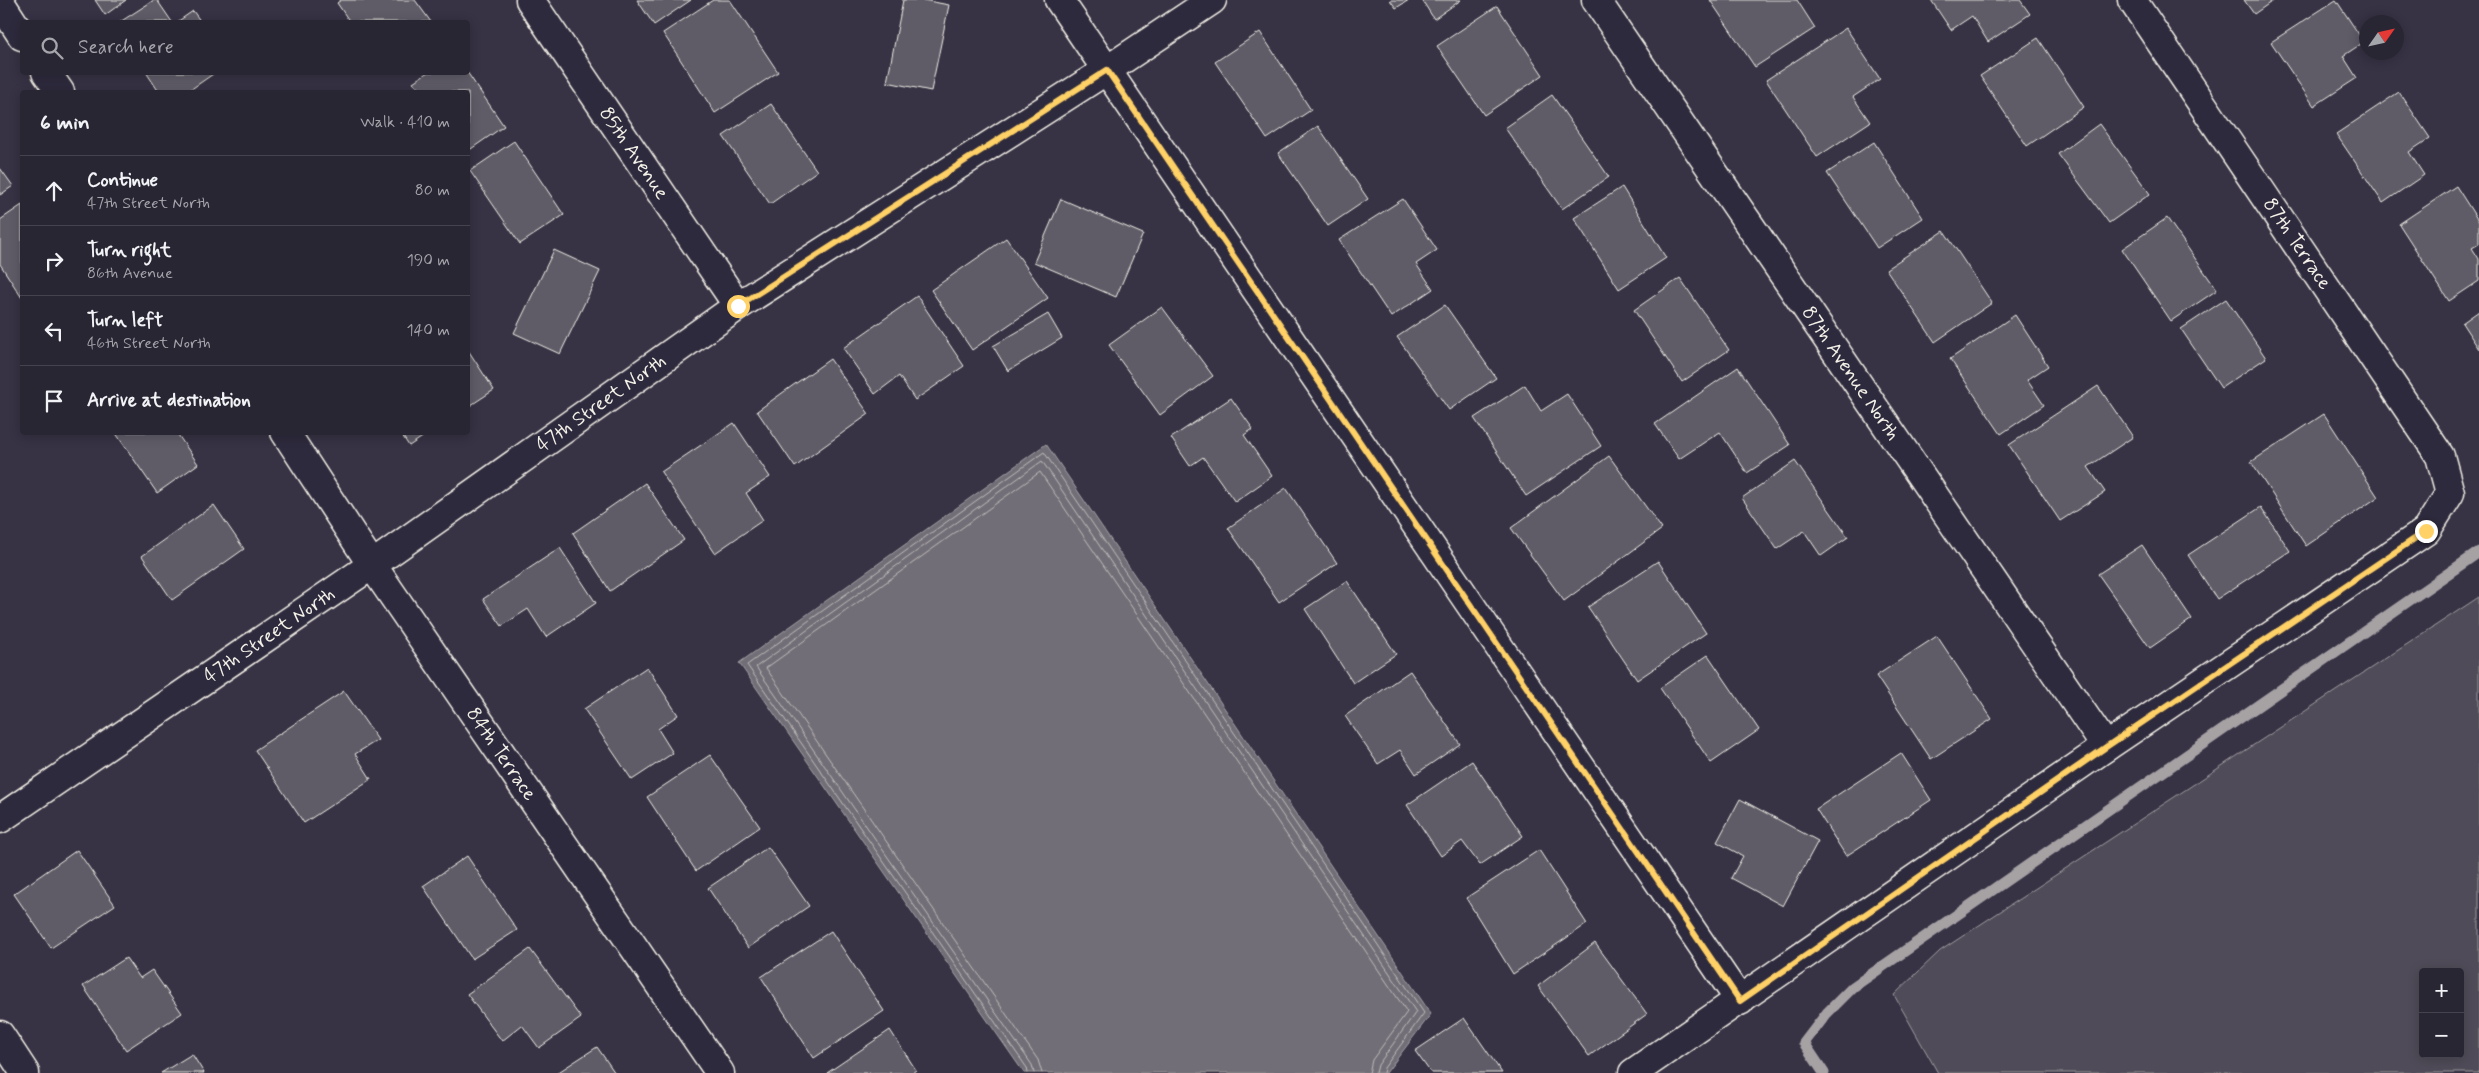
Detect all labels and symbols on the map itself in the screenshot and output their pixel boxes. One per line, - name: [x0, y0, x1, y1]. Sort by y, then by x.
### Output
- north arrow: [2359, 15, 2404, 60]
- street label: 85th Avenue: [593, 101, 675, 205]
- street label: 87th Terrace: [2256, 193, 2338, 295]
- route start: [727, 295, 750, 318]
- street label: 87th Avenue North: [1795, 301, 1906, 446]
- street label: 47th Street North: [530, 347, 672, 458]
- route end: [2415, 520, 2438, 543]
- street label: 47th Street North: [198, 581, 340, 690]
- street label: 84th Terrace: [460, 702, 543, 806]

